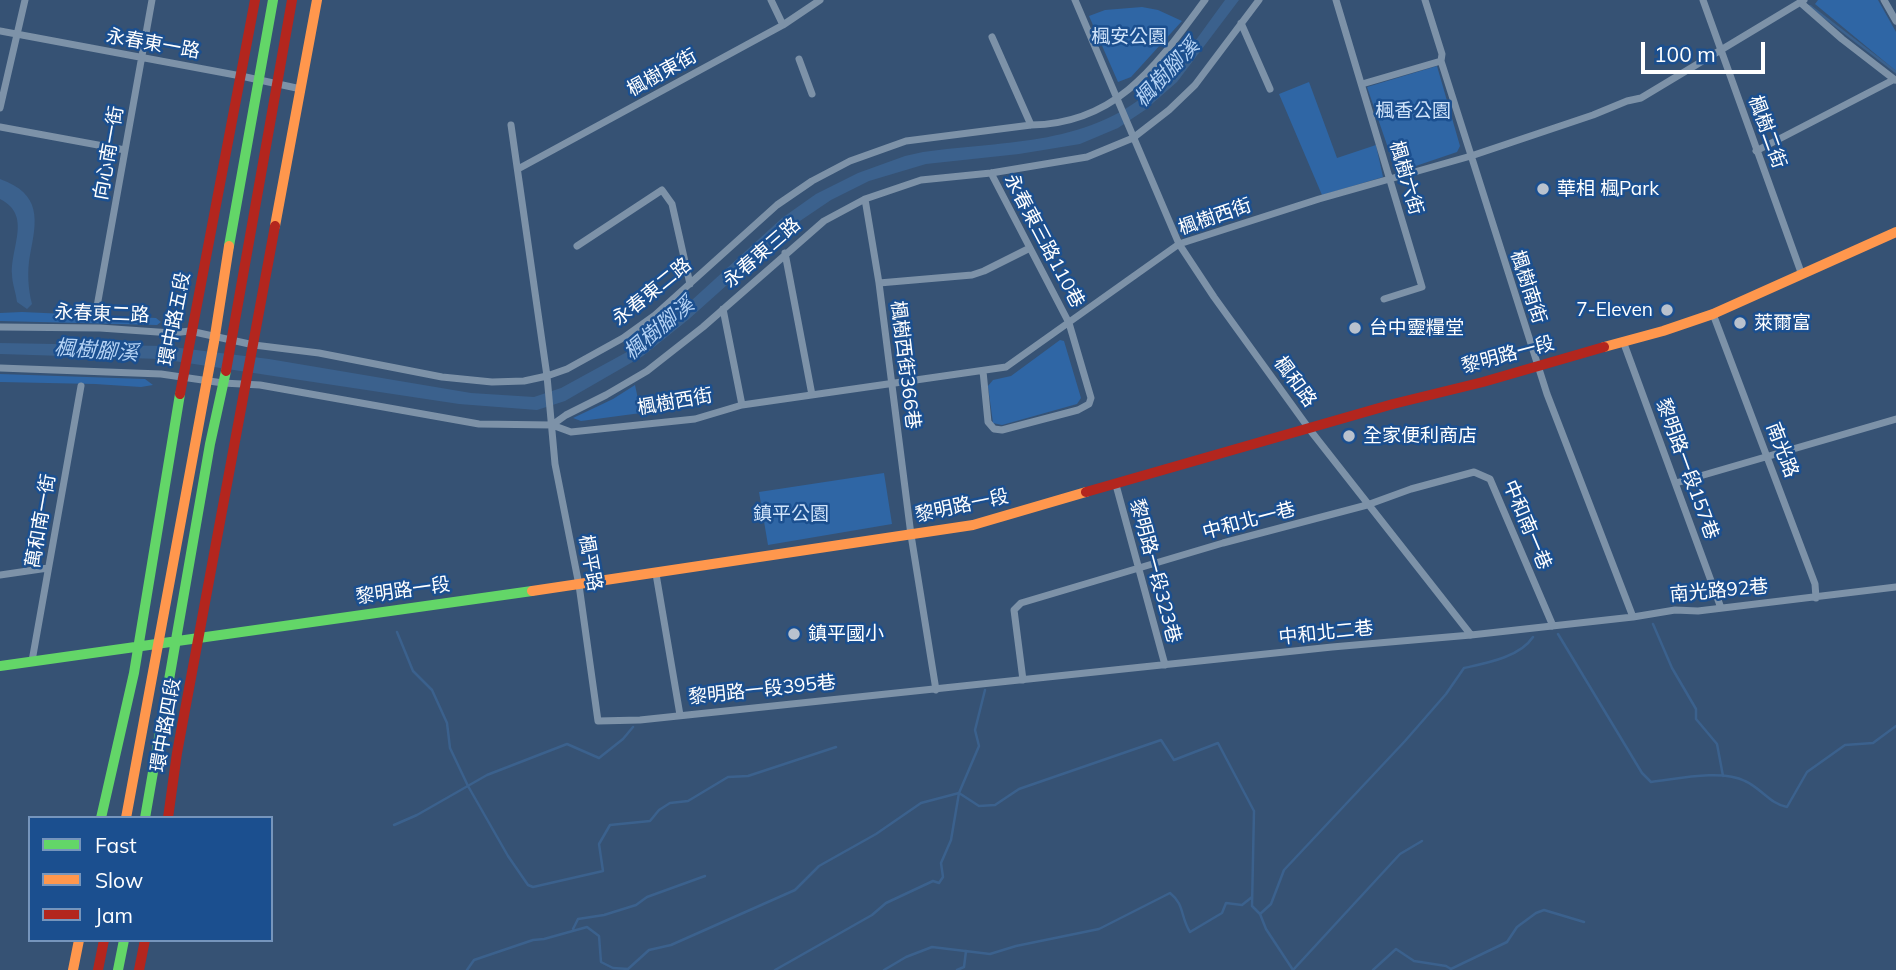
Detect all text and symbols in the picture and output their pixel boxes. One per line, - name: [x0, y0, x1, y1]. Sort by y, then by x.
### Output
- street label: 永春東一路: [104, 25, 202, 63]
- park label: 楓安公園: [1091, 26, 1167, 48]
- scale bar: [1644, 28, 1768, 72]
- water label: 楓樹腳溪: [1129, 34, 1205, 112]
- text: 100 m: [1654, 41, 1716, 67]
- street label: 楓樹東街: [623, 45, 701, 101]
- street label: 楓樹二街: [1743, 92, 1791, 172]
- park label: 楓香公園: [1375, 100, 1451, 122]
- street label: 向心南一街: [90, 104, 128, 202]
- street label: 楓樹六街: [1385, 138, 1427, 218]
- street label: 永春東三路110巷: [999, 170, 1089, 312]
- place label: 華相 楓Park: [1557, 178, 1659, 200]
- marker: 華相 楓Park: [1535, 181, 1551, 197]
- street label: 楓樹西街: [1175, 194, 1255, 240]
- street label: 永春東三路: [719, 213, 805, 293]
- street label: 楓樹南街: [1505, 247, 1551, 327]
- street label: 永春東二路: [608, 253, 696, 331]
- street label: 環中路五段: [155, 270, 195, 368]
- water label: 楓樹腳溪: [619, 292, 699, 366]
- street label: 楓樹西街366巷: [886, 299, 924, 431]
- place label: 7-Eleven: [1576, 299, 1653, 321]
- street label: 永春東二路: [54, 301, 150, 327]
- marker: 7-Eleven: [1659, 302, 1675, 318]
- place label: 萊爾富: [1754, 312, 1811, 334]
- marker: 萊爾富: [1732, 315, 1748, 331]
- place label: 台中靈糧堂: [1369, 317, 1464, 339]
- marker: 台中靈糧堂: [1347, 320, 1363, 336]
- street label: 黎明路一段: [1459, 332, 1557, 378]
- water label: 楓樹腳溪: [53, 336, 139, 366]
- street label: 楓和路: [1269, 352, 1321, 412]
- street label: 楓樹西街: [636, 384, 714, 420]
- street label: 黎明路一段157巷: [1651, 395, 1723, 543]
- street label: 南光路: [1761, 419, 1803, 481]
- place label: 全家便利商店: [1363, 425, 1477, 447]
- marker: 全家便利商店: [1341, 428, 1357, 444]
- street label: 萬和南一街: [22, 472, 60, 570]
- street label: 中和南一巷: [1498, 477, 1556, 573]
- street label: 黎明路一段: [913, 485, 1011, 527]
- street label: 黎明路一段323巷: [1125, 496, 1185, 646]
- street label: 中和北一巷: [1200, 498, 1298, 544]
- park label: 鎮平公園: [753, 503, 829, 525]
- street label: 楓平路: [574, 533, 606, 593]
- street label: 黎明路一段: [354, 573, 452, 609]
- street label: 南光路92巷: [1669, 575, 1769, 607]
- street label: 中和北二巷: [1278, 617, 1374, 649]
- place label: 鎮平國小: [808, 623, 884, 645]
- marker: 鎮平國小: [786, 626, 802, 642]
- street label: 黎明路一段395巷: [687, 671, 837, 709]
- street label: 環中路四段: [147, 676, 185, 774]
- legend: [28, 816, 273, 942]
- text: Fast: [95, 832, 137, 858]
- text: Slow: [95, 867, 143, 893]
- text: Jam: [95, 902, 133, 928]

